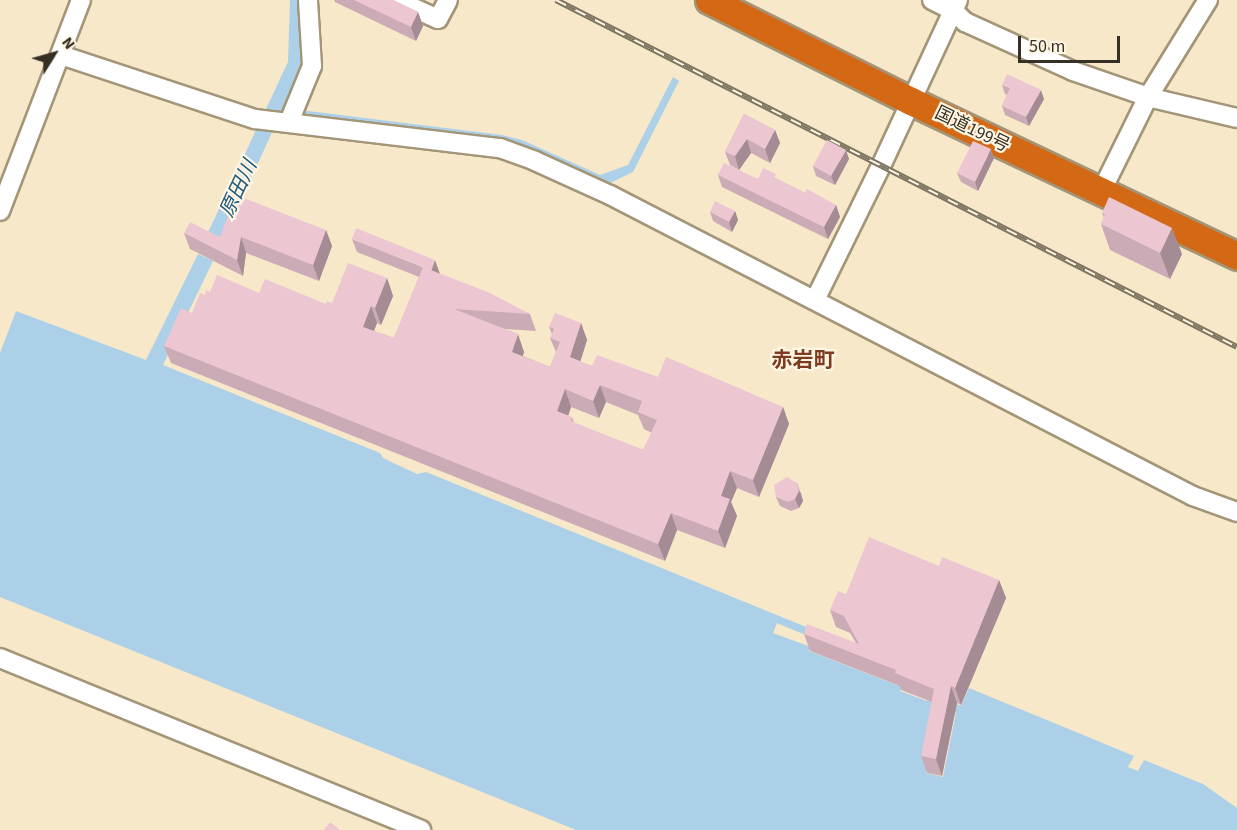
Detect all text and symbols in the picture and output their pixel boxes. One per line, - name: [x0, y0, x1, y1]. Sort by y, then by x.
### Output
- north arrow: [24, 24, 84, 84]
- scale bar: [1021, 24, 1123, 62]
- text: N: [56, 32, 80, 54]
- text: 50 m: [1029, 34, 1065, 59]
- street label: 国道199号: [931, 103, 1013, 157]
- water label: 原田川: [215, 157, 263, 221]
- district label: 赤岩町: [772, 347, 834, 373]

